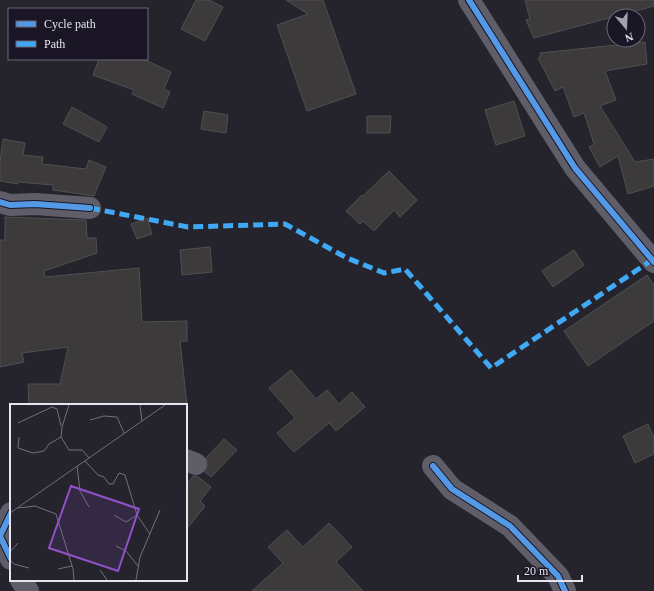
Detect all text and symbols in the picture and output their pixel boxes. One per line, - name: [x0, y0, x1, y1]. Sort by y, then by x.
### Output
- legend: [8, 8, 148, 60]
- north arrow: [606, 8, 646, 48]
- text: Cycle path: [44, 17, 96, 31]
- text: N: [623, 30, 635, 44]
- text: Path: [44, 37, 65, 51]
- inset map: [10, 404, 187, 581]
- scale bar: [518, 557, 582, 583]
- text: 20 m: [524, 564, 549, 578]

